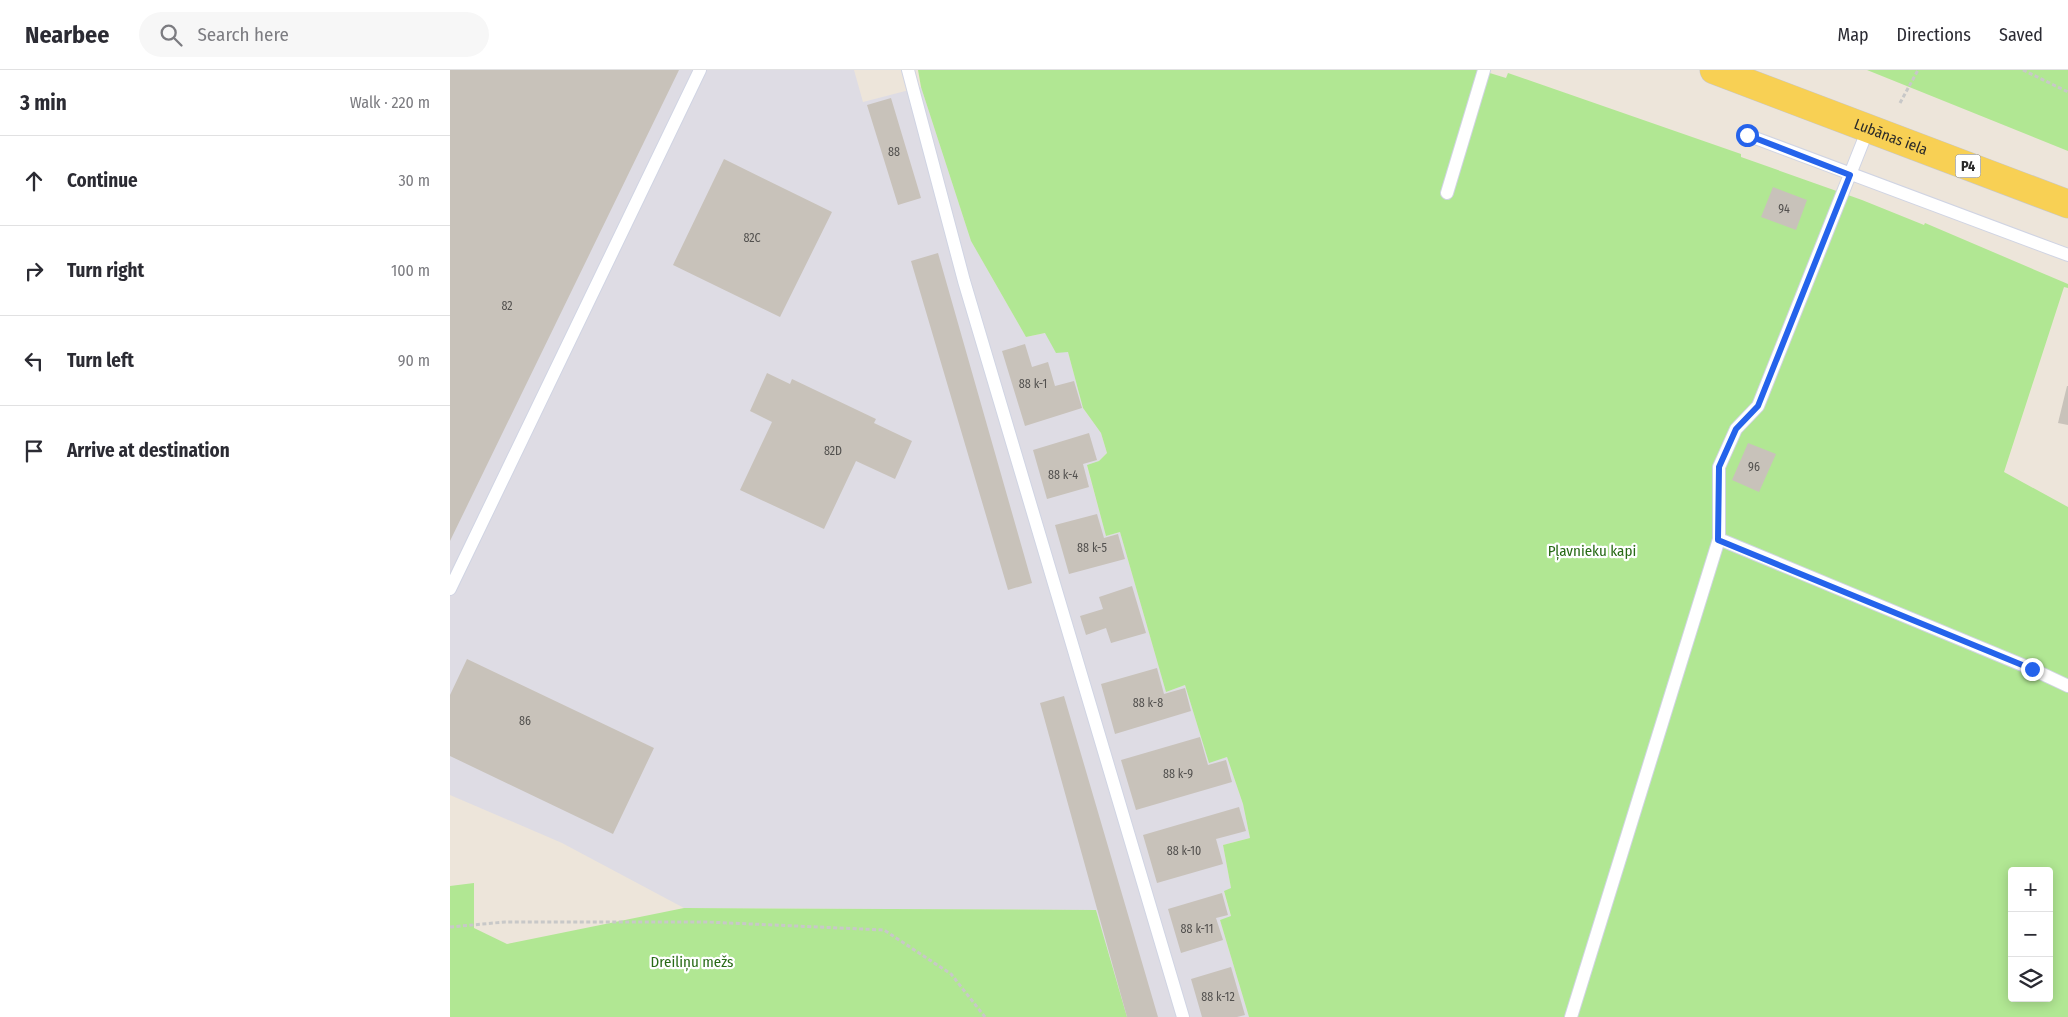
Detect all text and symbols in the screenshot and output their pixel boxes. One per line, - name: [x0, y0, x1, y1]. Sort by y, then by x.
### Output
- search box: [139, 12, 489, 57]
- text: Nearbee: [25, 21, 109, 49]
- icon: search: [157, 21, 185, 49]
- text: Search here: [197, 23, 289, 46]
- text: Map: [1837, 24, 1869, 46]
- text: Directions: [1897, 24, 1971, 46]
- text: Saved: [1999, 24, 2043, 46]
- text: 3 min: [20, 90, 67, 116]
- text: Walk · 220 m: [350, 93, 430, 112]
- street label: Lubānas iela: [1852, 115, 1930, 159]
- route start: [1736, 124, 1759, 147]
- house number: 88: [888, 145, 900, 159]
- road number: P4: [1956, 154, 1980, 178]
- icon: ahead: [20, 167, 48, 195]
- text: Continue: [67, 169, 138, 192]
- text: 30 m: [398, 171, 430, 190]
- house number: 94: [1778, 202, 1790, 216]
- house number: 82C: [743, 231, 761, 245]
- icon: right: [20, 257, 48, 285]
- text: Turn right: [67, 259, 144, 282]
- text: 100 m: [391, 261, 430, 280]
- house number: 82: [501, 299, 513, 313]
- icon: left: [20, 347, 48, 375]
- text: Turn left: [67, 349, 134, 372]
- text: 90 m: [398, 351, 430, 370]
- house number: 88 k-1: [1019, 377, 1047, 391]
- icon: arrive: [20, 437, 48, 465]
- text: Arrive at destination: [67, 439, 230, 462]
- house number: 82D: [824, 444, 842, 458]
- house number: 96: [1748, 460, 1760, 474]
- house number: 88 k-4: [1048, 468, 1078, 482]
- house number: 88 k-5: [1077, 541, 1107, 555]
- park label: Pļavnieku kapi: [1548, 542, 1636, 561]
- route end: [2021, 658, 2044, 681]
- house number: 88 k-8: [1133, 696, 1163, 710]
- house number: 86: [519, 714, 531, 728]
- house number: 88 k-9: [1163, 767, 1193, 781]
- house number: 88 k-10: [1167, 844, 1201, 858]
- map controls: [2008, 867, 2053, 1002]
- button: +: [2008, 867, 2053, 912]
- button: −: [2008, 912, 2053, 957]
- house number: 88 k-11: [1181, 922, 1213, 936]
- park label: Dreiliņu mežs: [651, 953, 733, 972]
- button: layers: [2008, 957, 2053, 1002]
- house number: 88 k-12: [1201, 990, 1235, 1004]

